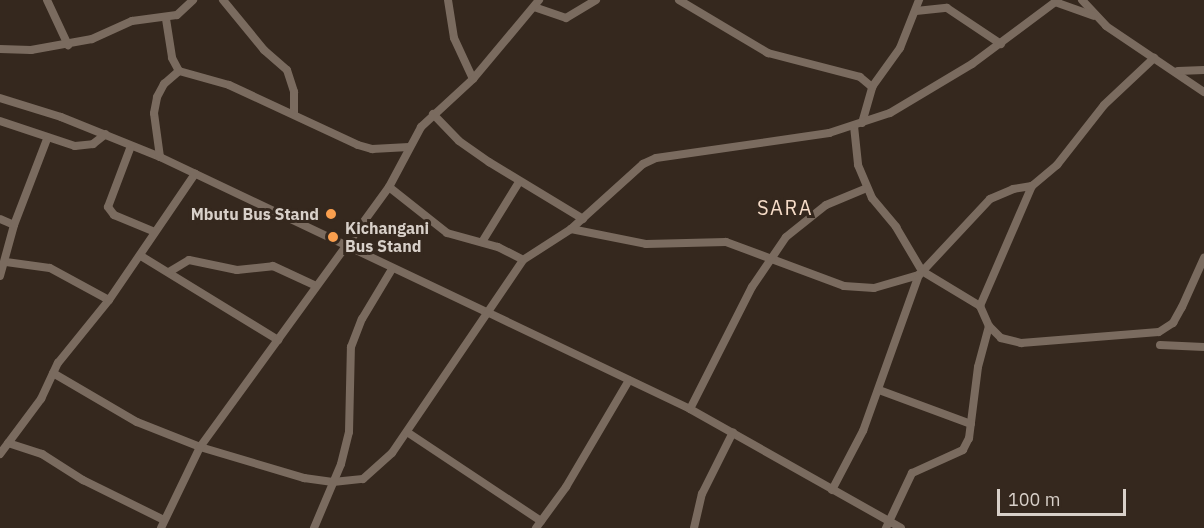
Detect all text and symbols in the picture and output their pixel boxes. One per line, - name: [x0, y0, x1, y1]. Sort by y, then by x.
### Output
- district label: SARA: [757, 195, 813, 219]
- place label: Mbutu Bus Stand: [191, 204, 319, 224]
- marker: Mbutu Bus Stand: [324, 207, 338, 221]
- place label: Kichangani Bus Stand: [345, 218, 429, 256]
- marker: Kichangani Bus Stand: [326, 230, 340, 244]
- scale bar: [1000, 477, 1129, 515]
- text: 100 m: [1008, 488, 1060, 511]

